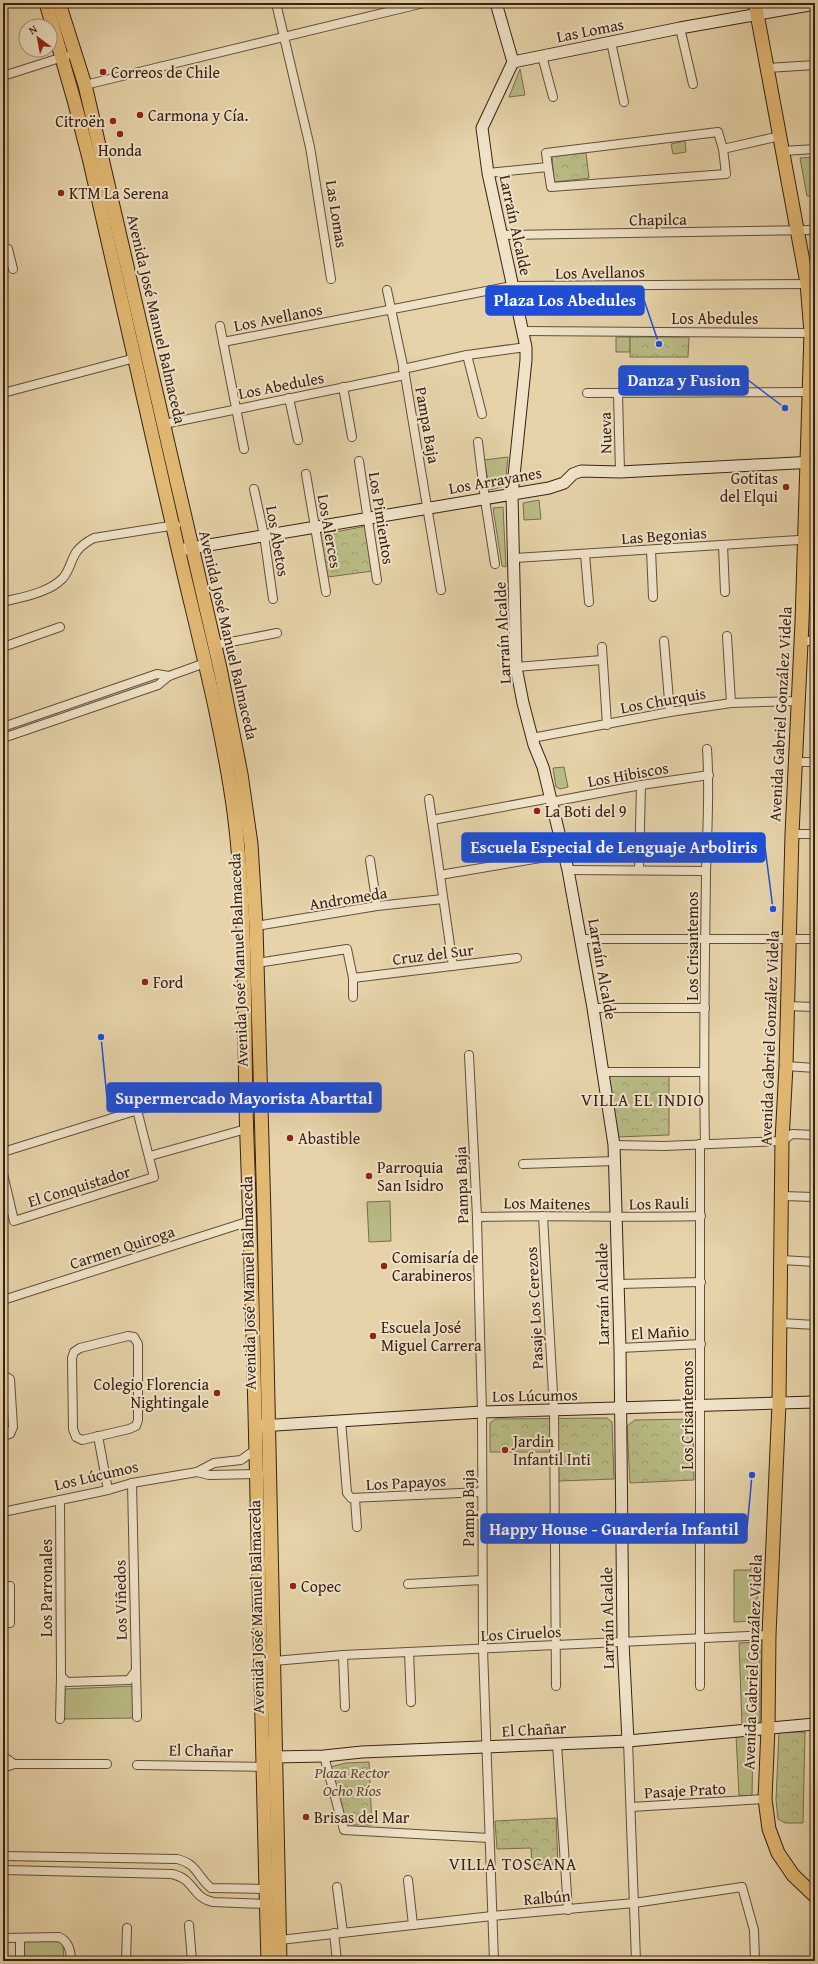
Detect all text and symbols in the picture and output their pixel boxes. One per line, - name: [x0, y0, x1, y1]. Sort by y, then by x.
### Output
- street label: Las Lomas: [554, 12, 626, 48]
- north arrow: [18, 18, 58, 58]
- text: N: [25, 20, 41, 38]
- place label: Correos de Chile: [111, 60, 220, 84]
- marker: Correos de Chile: [98, 67, 108, 77]
- place label: Carmona y Cía.: [148, 103, 248, 127]
- place label: Citroën: [55, 109, 105, 133]
- marker: Carmona y Cía.: [135, 110, 145, 120]
- marker: Citroën: [108, 116, 118, 126]
- marker: Honda: [115, 129, 125, 139]
- place label: Honda: [98, 138, 142, 162]
- street label: Larraín Alcalde: [494, 172, 538, 278]
- street label: Las Lomas: [320, 178, 354, 250]
- place label: KTM La Serena: [69, 181, 169, 205]
- marker: KTM La Serena: [56, 188, 66, 198]
- street label: Chapilca: [629, 206, 687, 232]
- street label: Avenida José Manuel Balmaceda: [121, 212, 193, 426]
- street label: Los Avellanos: [555, 259, 645, 285]
- callout: Plaza Los Abedules: [486, 286, 644, 315]
- text: Plaza Los Abedules: [494, 287, 636, 312]
- street label: Los Avellanos: [232, 297, 324, 337]
- street label: Los Abedules: [672, 306, 758, 330]
- street label: Los Abedules: [236, 365, 326, 405]
- callout: Danza y Fusion: [619, 366, 748, 395]
- text: Danza y Fusion: [627, 367, 741, 392]
- street label: Pampa Baja: [409, 385, 447, 466]
- street label: Nueva: [593, 411, 617, 454]
- street label: Los Arrayanes: [446, 460, 544, 500]
- place label: Gotitas del Elqui: [720, 466, 779, 508]
- street label: Los Pimientos: [363, 470, 401, 566]
- marker: Gotitas del Elqui: [781, 482, 791, 492]
- street label: Los Alerces: [312, 492, 348, 570]
- street label: Los Abetos: [260, 504, 296, 578]
- street label: Las Begonias: [621, 520, 707, 550]
- street label: Avenida José Manuel Balmaceda: [193, 528, 265, 742]
- street label: Larraín Alcalde: [487, 581, 517, 685]
- street label: Avenida Gabriel González Videla: [762, 605, 798, 822]
- street label: Los Churquis: [618, 681, 708, 719]
- street label: Los Hibiscos: [586, 755, 670, 793]
- place label: La Boti del 9: [545, 799, 627, 823]
- marker: La Boti del 9: [532, 806, 542, 816]
- callout: Escuela Especial de Lenguaje Arboliris: [462, 833, 765, 862]
- text: Escuela Especial de Lenguaje Arboliris: [471, 834, 757, 859]
- street label: Avenida José Manuel Balmaceda: [222, 852, 254, 1067]
- street label: Andromeda: [307, 880, 389, 916]
- street label: Los Crisantemos: [680, 891, 704, 1001]
- street label: Larraín Alcalde: [582, 917, 624, 1021]
- street label: Avenida Gabriel González Videla: [753, 929, 785, 1146]
- street label: Cruz del Sur: [391, 937, 475, 971]
- place label: Ford: [153, 970, 184, 994]
- marker: Ford: [140, 977, 150, 987]
- callout: Supermercado Mayorista Abarttal: [107, 1083, 381, 1112]
- text: Supermercado Mayorista Abarttal: [115, 1085, 373, 1110]
- district label: VILLA EL INDIO: [581, 1087, 705, 1112]
- place label: Abastible: [298, 1126, 360, 1150]
- marker: Abastible: [285, 1133, 295, 1143]
- street label: Pampa Baja: [448, 1145, 474, 1224]
- place label: Parroquia San Isidro: [377, 1155, 444, 1197]
- street label: El Conquistador: [25, 1159, 134, 1213]
- marker: Parroquia San Isidro: [364, 1171, 374, 1181]
- street label: Avenida José Manuel Balmaceda: [234, 1175, 262, 1390]
- street label: Los Maitenes: [503, 1190, 591, 1216]
- street label: Los Rauli: [629, 1190, 690, 1216]
- street label: Carmen Quiroga: [67, 1219, 178, 1275]
- street label: Larraín Alcalde: [589, 1243, 615, 1345]
- place label: Comisaría de Carabineros: [392, 1245, 479, 1287]
- street label: Pasaje Los Cerezos: [519, 1246, 549, 1370]
- marker: Comisaría de Carabineros: [379, 1261, 389, 1271]
- place label: Escuela José Miguel Carrera: [381, 1315, 482, 1357]
- street label: El Mañio: [630, 1318, 690, 1346]
- marker: Escuela José Miguel Carrera: [368, 1331, 378, 1341]
- street label: Los Crisantemos: [675, 1360, 699, 1470]
- place label: Colegio Florencia Nightingale: [94, 1372, 209, 1414]
- street label: Los Lúcumos: [492, 1382, 578, 1408]
- marker: Colegio Florencia Nightingale: [212, 1388, 222, 1398]
- place label: Jardin Infantil Inti: [511, 1429, 591, 1471]
- marker: Jardin Infantil Inti: [500, 1445, 510, 1455]
- street label: Los Lúcumos: [52, 1454, 140, 1496]
- street label: Los Papayos: [365, 1468, 447, 1496]
- street label: Pampa Baja: [456, 1469, 480, 1547]
- street label: Avenida José Manuel Balmaceda: [242, 1499, 270, 1714]
- callout: Happy House - Guardería Infantil: [481, 1514, 747, 1543]
- text: Happy House - Guardería Infantil: [489, 1516, 739, 1541]
- street label: Los Parronales: [34, 1539, 58, 1637]
- street label: Avenida Gabriel González Videla: [736, 1553, 768, 1770]
- street label: Los Viñedos: [107, 1560, 133, 1640]
- street label: Larraín Alcalde: [594, 1567, 620, 1669]
- place label: Copec: [301, 1574, 341, 1598]
- marker: Copec: [288, 1581, 298, 1591]
- street label: Los Ciruelos: [480, 1619, 562, 1647]
- street label: El Chañar: [501, 1715, 567, 1743]
- street label: El Chañar: [169, 1737, 234, 1763]
- park label: Plaza Rector Ocho Ríos: [313, 1760, 391, 1802]
- street label: Pasaje Prato: [644, 1776, 726, 1804]
- place label: Brisas del Mar: [314, 1805, 410, 1829]
- marker: Brisas del Mar: [301, 1812, 311, 1822]
- district label: VILLA TOSCANA: [449, 1851, 577, 1876]
- street label: Ralbún: [522, 1883, 572, 1911]

